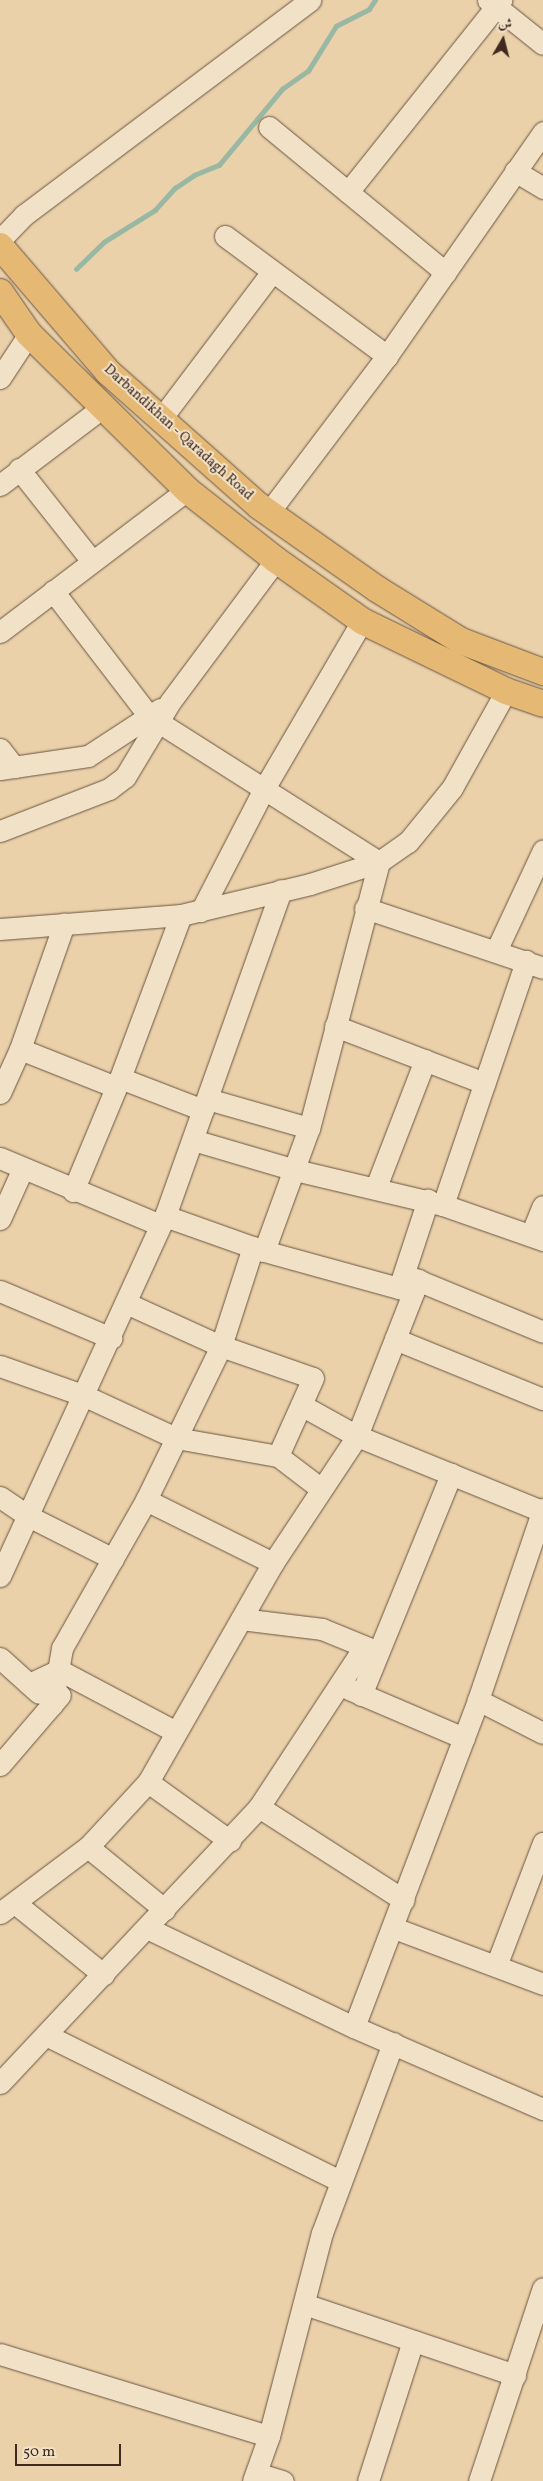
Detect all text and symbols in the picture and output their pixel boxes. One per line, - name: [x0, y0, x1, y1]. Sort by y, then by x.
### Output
- text: ش: [497, 14, 513, 35]
- north arrow: [478, 15, 528, 65]
- street label: Darbandikhan - Qaradagh Road: [100, 361, 256, 505]
- scale bar: [18, 2434, 124, 2466]
- text: 50 m: [23, 2442, 55, 2463]

